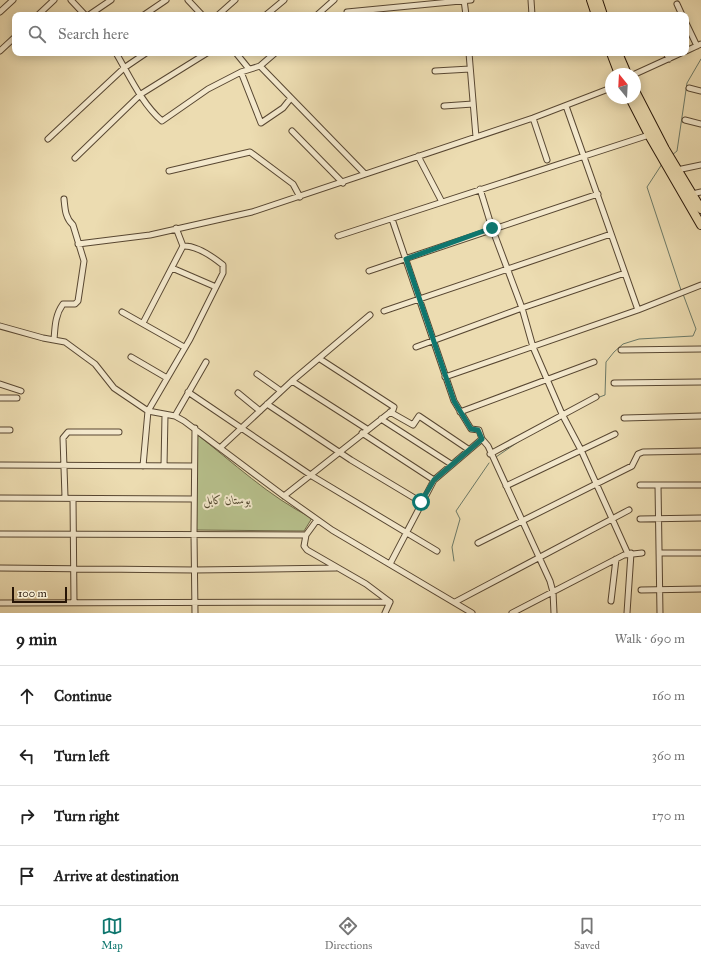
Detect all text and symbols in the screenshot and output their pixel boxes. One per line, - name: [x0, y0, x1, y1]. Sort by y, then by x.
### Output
- search box: [12, 12, 689, 56]
- icon: search: [26, 23, 48, 45]
- text: Search here: [58, 25, 129, 43]
- north arrow: [605, 68, 641, 104]
- route end: [483, 219, 501, 237]
- park label: بوستان کابل: [203, 493, 252, 509]
- route start: [412, 493, 430, 511]
- scale bar: [12, 585, 67, 604]
- text: 100 m: [18, 587, 47, 600]
- text: 9 min: [16, 629, 57, 650]
- text: Walk · 690 m: [615, 631, 685, 647]
- icon: ahead: [16, 685, 38, 707]
- text: Continue: [54, 687, 112, 705]
- text: 160 m: [652, 688, 685, 704]
- icon: left: [16, 745, 38, 767]
- text: Turn left: [54, 747, 110, 765]
- text: 360 m: [652, 748, 685, 764]
- icon: right: [16, 805, 38, 827]
- text: Turn right: [54, 807, 119, 825]
- text: 170 m: [652, 808, 685, 824]
- icon: arrive: [16, 865, 38, 887]
- text: Arrive at destination: [54, 867, 179, 885]
- tab: Map: [101, 915, 123, 952]
- tab: Directions: [325, 915, 372, 952]
- tab: Saved: [574, 915, 600, 952]

